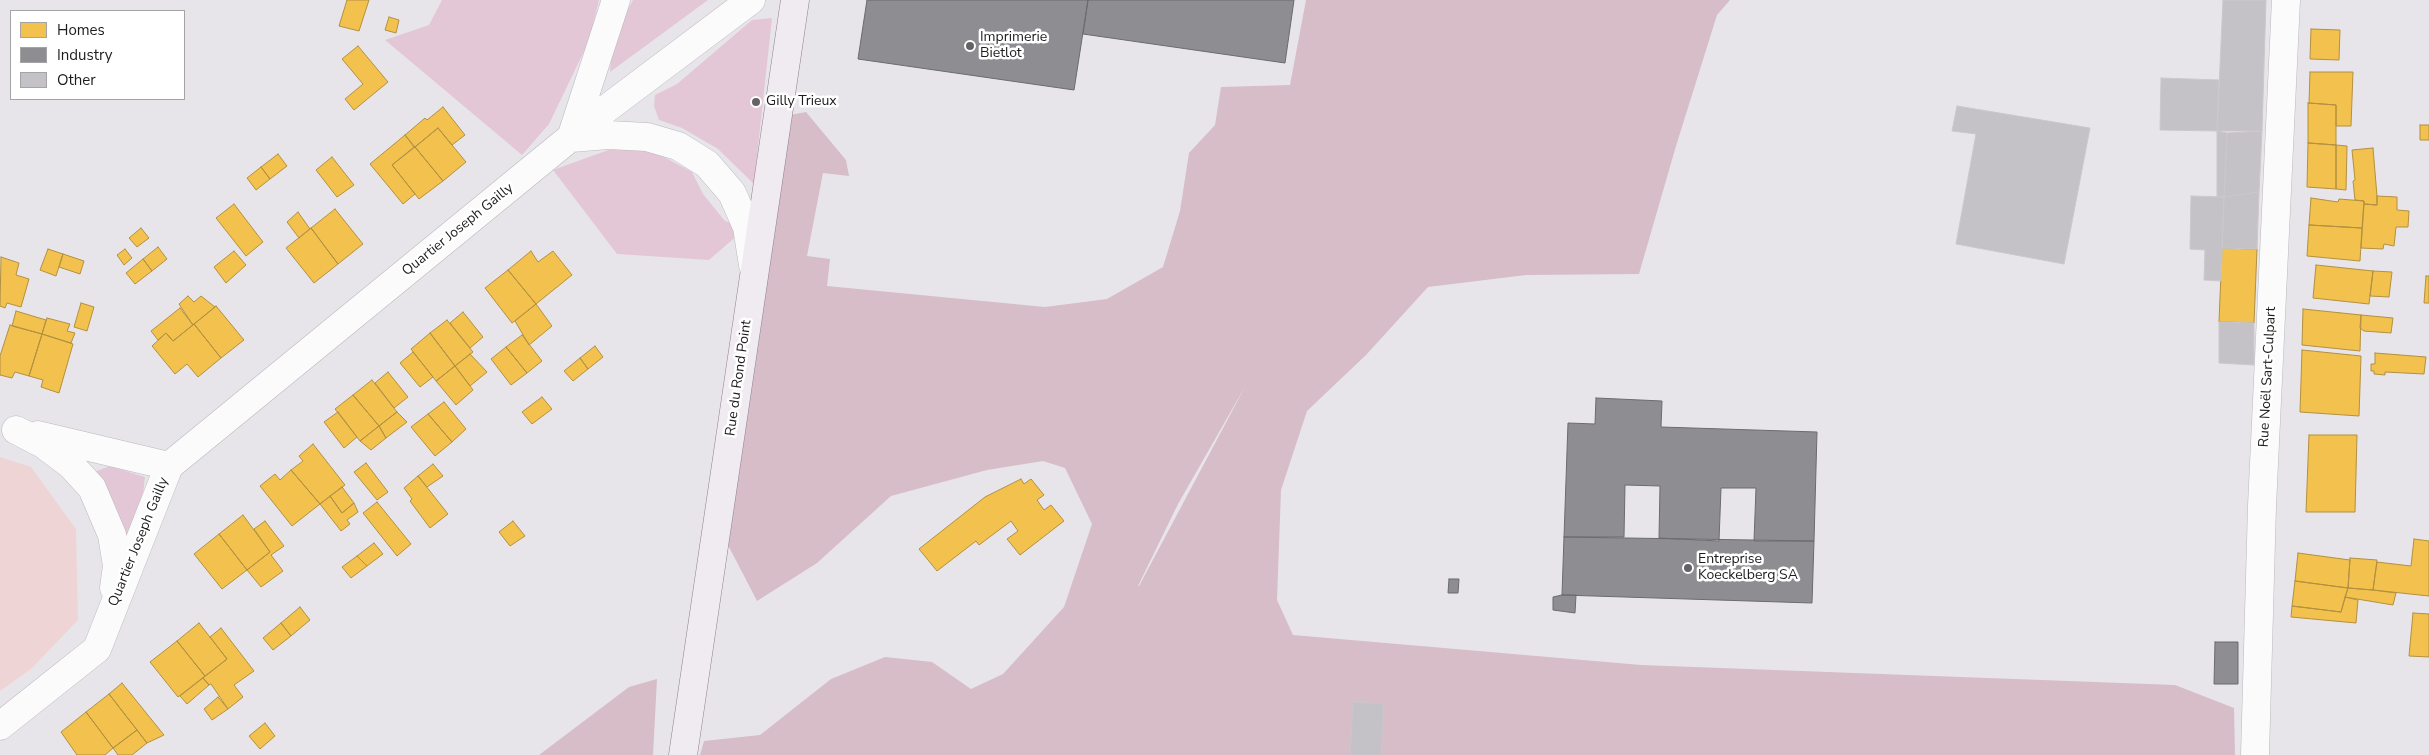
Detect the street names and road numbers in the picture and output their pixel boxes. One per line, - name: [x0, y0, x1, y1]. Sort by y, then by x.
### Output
- street label: Quartier Joseph Gailly: [399, 180, 517, 280]
- street label: Rue Noël Sart-Culpart: [2256, 306, 2280, 448]
- street label: Rue du Rond Point: [723, 319, 755, 437]
- street label: Quartier Joseph Gailly: [105, 475, 173, 609]

